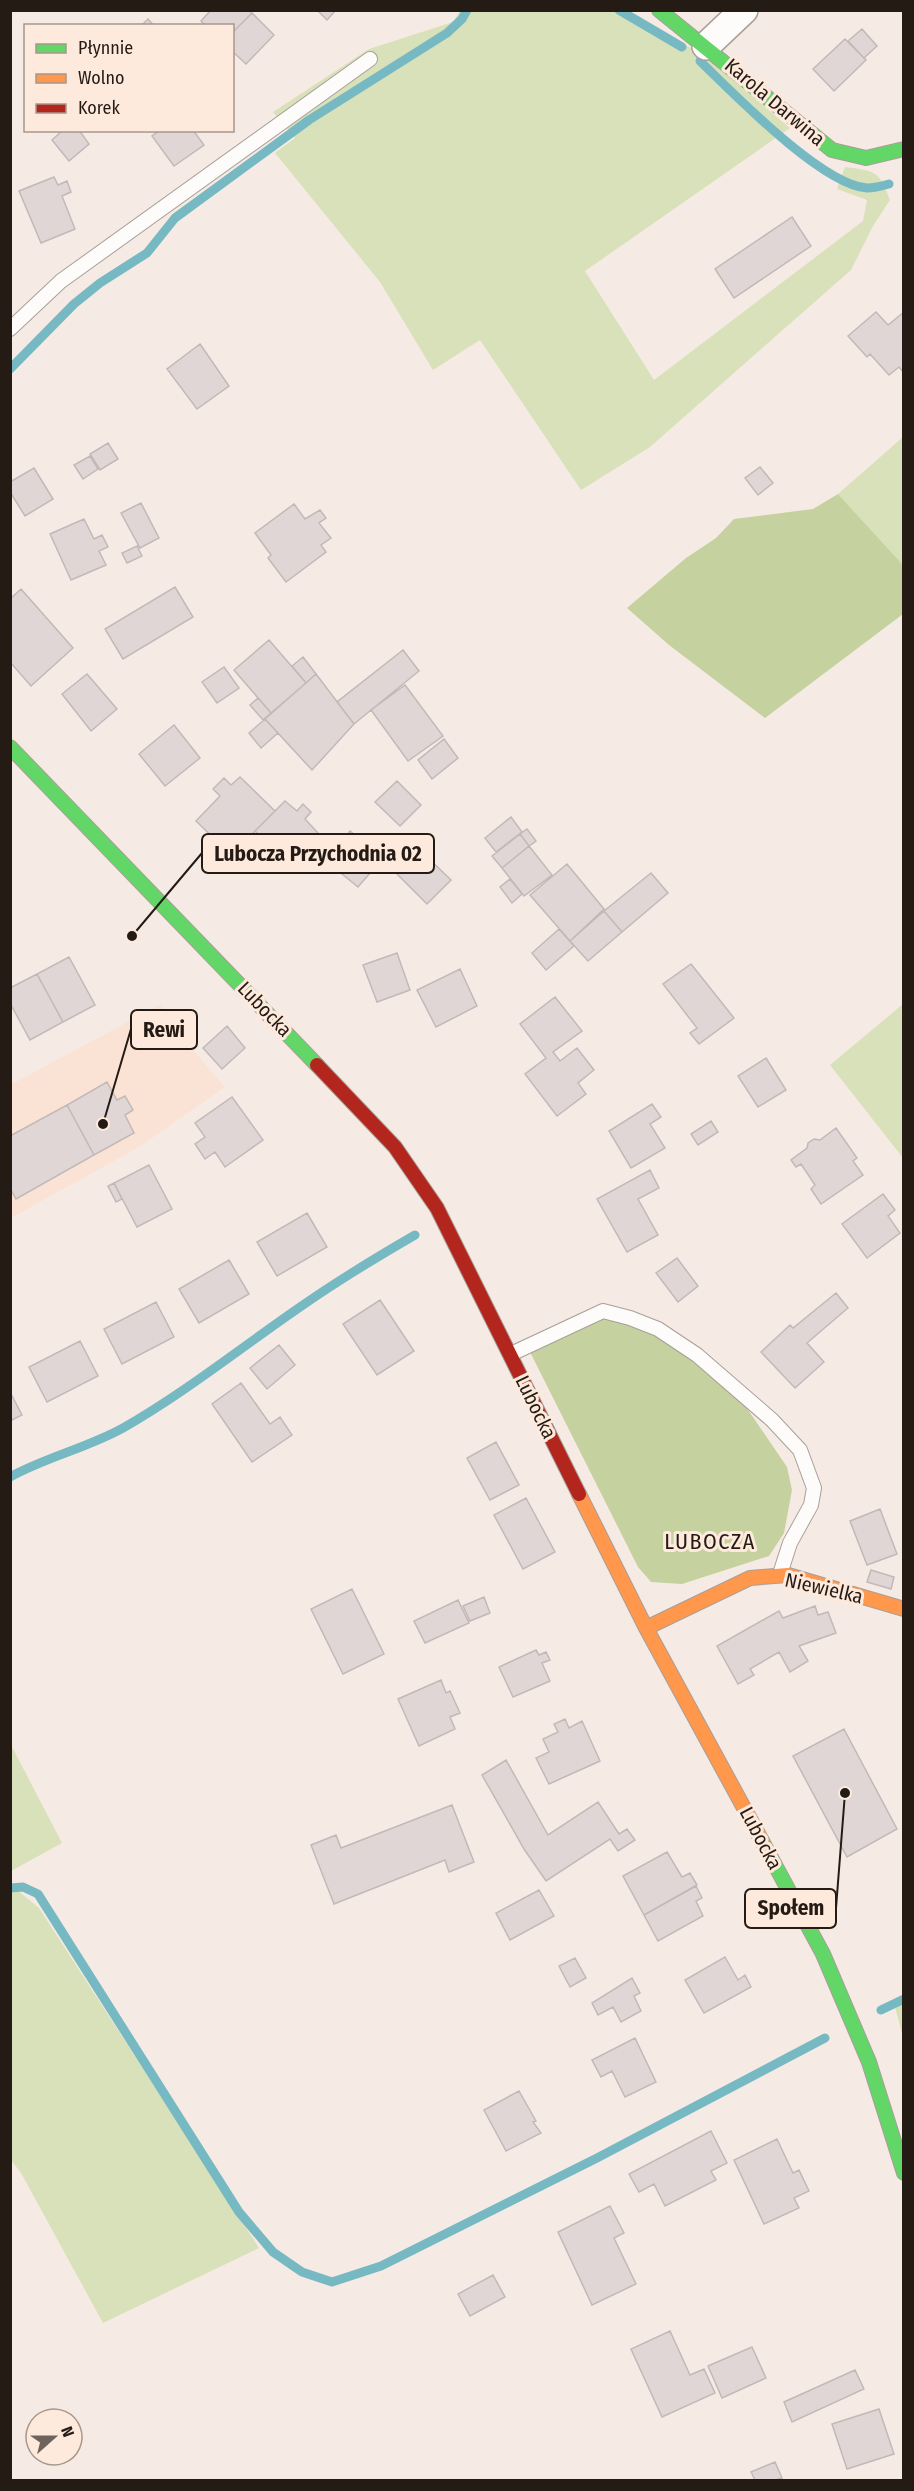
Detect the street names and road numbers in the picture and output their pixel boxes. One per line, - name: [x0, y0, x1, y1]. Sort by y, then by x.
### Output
- street label: Karola Darwina: [720, 53, 830, 151]
- street label: Lubocka: [233, 976, 297, 1042]
- street label: Lubocka: [510, 1371, 562, 1443]
- street label: Niewielka: [783, 1567, 865, 1609]
- street label: Lubocka: [735, 1803, 787, 1873]

